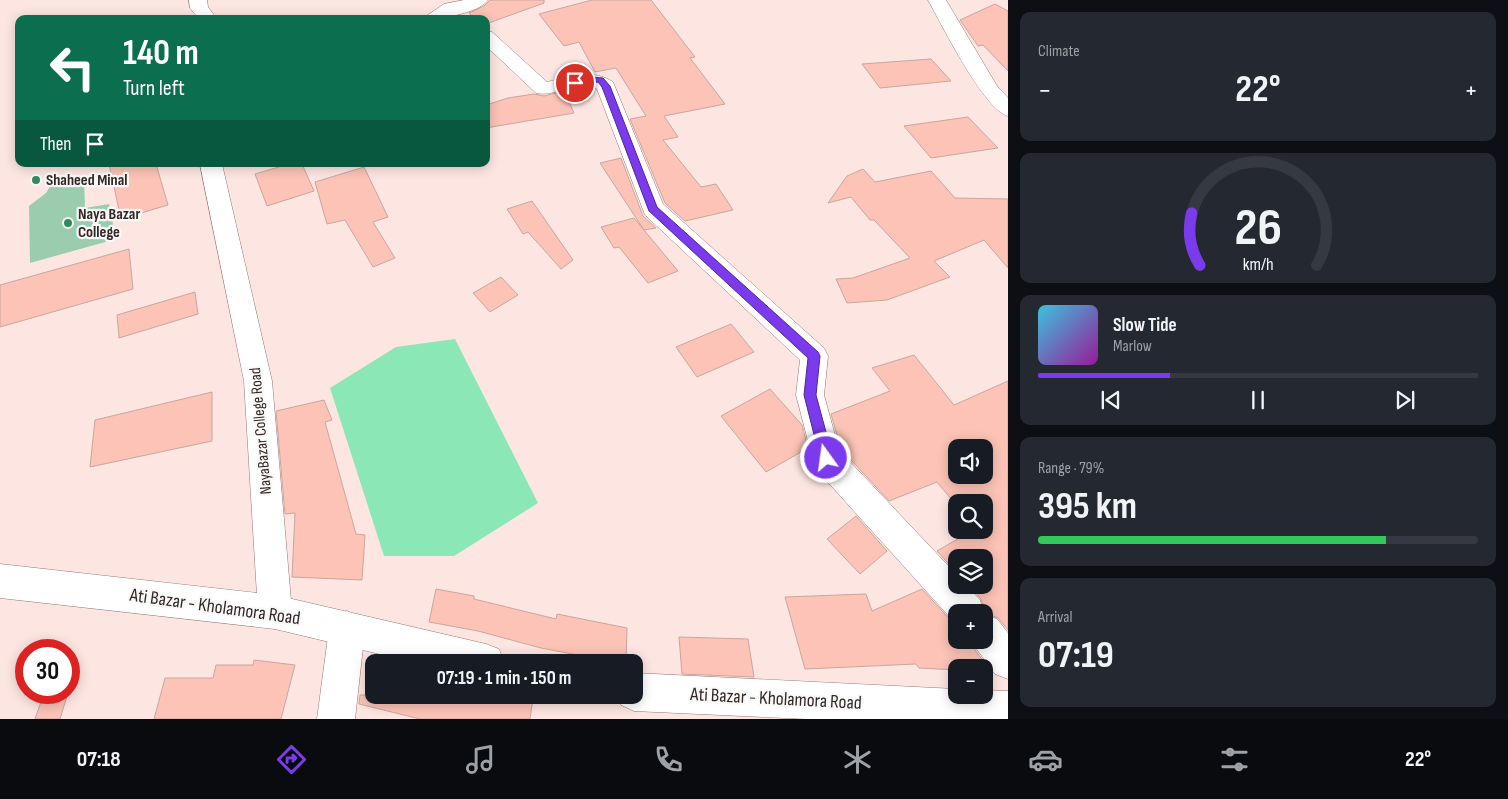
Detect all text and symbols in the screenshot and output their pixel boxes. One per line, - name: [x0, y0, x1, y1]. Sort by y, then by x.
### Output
- text: 140 m: [123, 32, 199, 75]
- icon: left: [40, 35, 105, 100]
- text: Climate: [1038, 42, 1080, 61]
- pin: [554, 62, 596, 104]
- text: 22°: [1235, 67, 1281, 112]
- icon: arrive: [561, 69, 589, 97]
- text: −: [1038, 74, 1052, 107]
- text: +: [1464, 74, 1478, 107]
- text: Turn left: [123, 75, 185, 102]
- icon: arrive: [81, 130, 109, 158]
- text: Then: [40, 133, 71, 156]
- place label: Shaheed Minal: [46, 171, 127, 190]
- marker: Shaheed Minal: [30, 174, 42, 186]
- text: 26: [1234, 197, 1282, 260]
- place label: Naya Bazar College: [78, 205, 140, 242]
- marker: Naya Bazar College: [62, 217, 74, 229]
- text: km/h: [1243, 254, 1273, 275]
- text: Slow Tide: [1113, 314, 1177, 337]
- text: Marlow: [1113, 337, 1152, 356]
- street label: NayaBazar College Road: [246, 367, 276, 495]
- icon: previous: [1097, 386, 1125, 414]
- icon: pause: [1244, 386, 1272, 414]
- icon: next: [1391, 386, 1419, 414]
- position arrow: [799, 431, 851, 483]
- map controls: [948, 439, 993, 704]
- button: sound: [948, 439, 993, 484]
- text: Range · 79%: [1038, 459, 1104, 478]
- text: 395 km: [1038, 484, 1137, 529]
- button: search: [948, 494, 993, 539]
- button: layers: [948, 549, 993, 594]
- street label: Ati Bazar - Kholamora Road: [127, 584, 302, 630]
- button: +: [948, 604, 993, 649]
- text: Arrival: [1038, 608, 1072, 627]
- text: 07:19: [1038, 633, 1114, 678]
- speed limit sign: 30: [15, 639, 80, 704]
- button: −: [948, 659, 993, 704]
- text: 07:19 · 1 min · 150 m: [437, 667, 571, 690]
- street label: Ati Bazar - Kholamora Road: [689, 683, 862, 715]
- icon: directions: [274, 742, 309, 777]
- icon: music: [463, 742, 498, 777]
- icon: phone: [651, 742, 686, 777]
- icon: climate: [840, 742, 875, 777]
- icon: car: [1028, 742, 1063, 777]
- icon: filters: [1217, 742, 1252, 777]
- text: 07:18: [77, 746, 121, 773]
- text: 22°: [1405, 746, 1431, 773]

